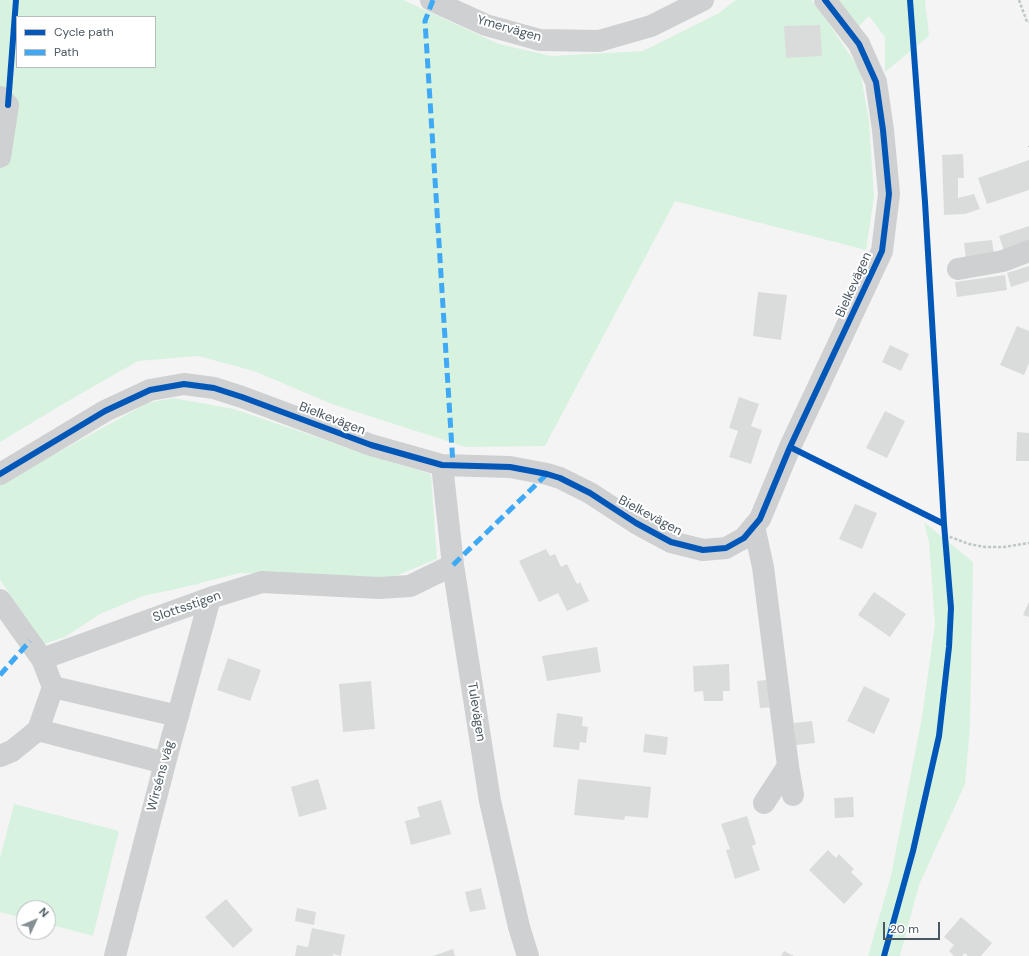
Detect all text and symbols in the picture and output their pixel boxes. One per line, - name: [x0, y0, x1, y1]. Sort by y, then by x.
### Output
- street label: Ymervägen: [475, 12, 543, 46]
- legend: [16, 16, 156, 68]
- text: Cycle path: [54, 24, 114, 40]
- text: Path: [54, 44, 79, 60]
- street label: Bielkevägen: [833, 250, 875, 320]
- street label: Bielkevägen: [297, 399, 367, 439]
- street label: Bielkevägen: [615, 493, 685, 539]
- street label: Slottsstigen: [151, 588, 223, 626]
- street label: Tulevägen: [464, 681, 488, 743]
- street label: Wirséns väg: [144, 739, 178, 813]
- north arrow: [16, 900, 56, 940]
- text: N: [36, 905, 52, 920]
- scale bar: [885, 914, 942, 940]
- text: 20 m: [890, 921, 919, 937]

